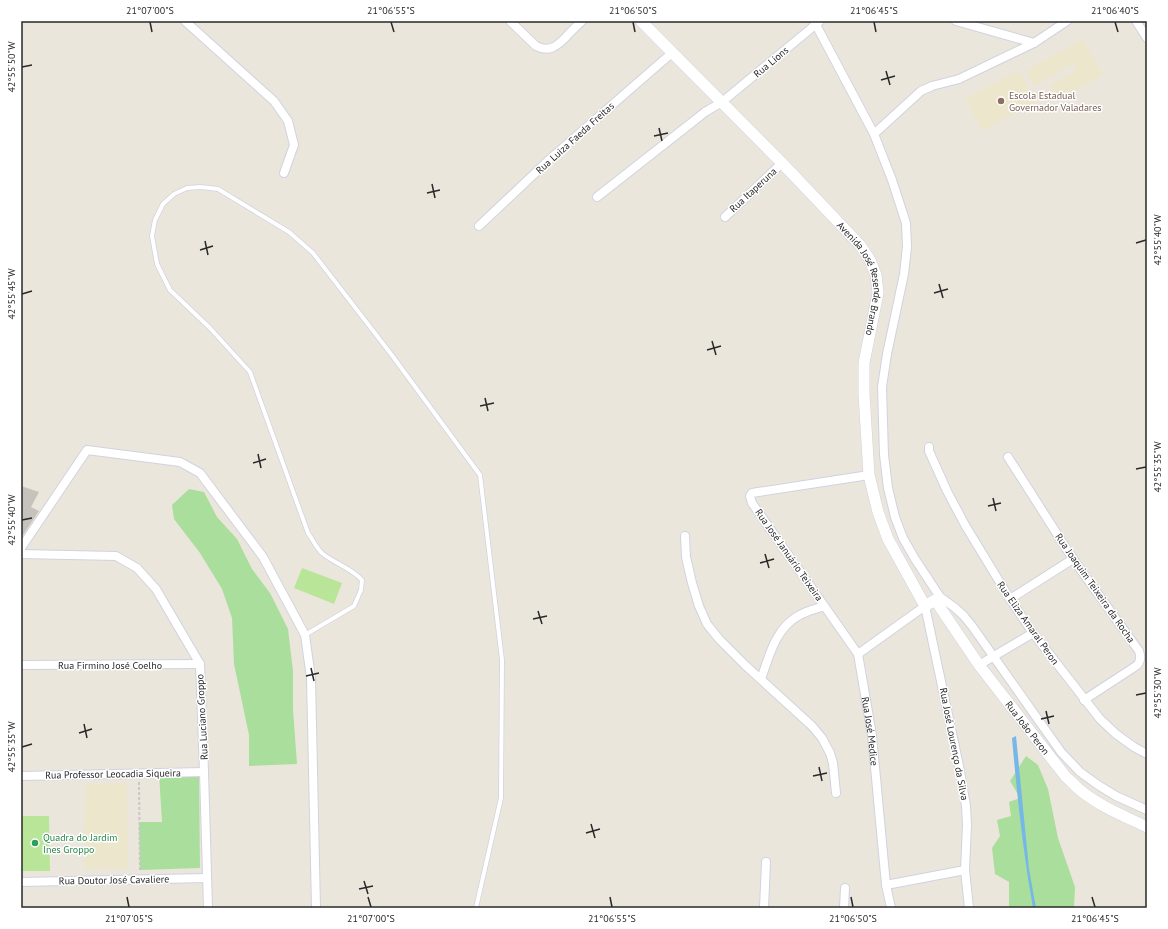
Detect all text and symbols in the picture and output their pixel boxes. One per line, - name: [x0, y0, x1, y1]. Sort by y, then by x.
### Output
- text: 21°07'00"S: [126, 4, 174, 17]
- text: 21°06'55"S: [367, 4, 415, 17]
- text: 21°06'50"S: [609, 4, 657, 17]
- text: 21°06'45"S: [850, 4, 898, 17]
- text: 21°06'40"S: [1091, 4, 1139, 17]
- text: 42°55'50"W: [5, 41, 18, 93]
- street label: Rua Lions: [751, 44, 791, 80]
- place label: Escola Estadual Governador Valadares: [1009, 89, 1102, 114]
- marker: Escola Estadual Governador Valadares: [996, 96, 1006, 106]
- street label: Rua Luiza Faeda Freitas: [533, 99, 617, 177]
- street label: Rua Itaperuna: [727, 165, 779, 215]
- text: 42°55'40"W: [1151, 214, 1164, 266]
- street label: Avenida José Resende Brando: [834, 219, 884, 337]
- text: 42°55'45"W: [5, 268, 18, 320]
- text: 42°55'35"W: [1151, 441, 1164, 493]
- text: 42°55'40"W: [5, 494, 18, 546]
- street label: Rua José Januário Teixeira: [752, 506, 826, 604]
- street label: Rua Joaquim Teixeira da Rocha: [1052, 531, 1138, 645]
- street label: Rua Eliza Amaral Peron: [994, 579, 1062, 667]
- street label: Rua Firmino José Coelho: [58, 659, 162, 672]
- text: 42°55'30"W: [1151, 667, 1164, 719]
- street label: Rua Luciano Groppo: [193, 674, 211, 760]
- street label: Rua José Lourenço da Silva: [937, 687, 971, 801]
- street label: Rua José Medice: [859, 696, 881, 766]
- street label: Rua João Peron: [1003, 698, 1053, 757]
- text: 42°55'35"W: [5, 721, 18, 773]
- street label: Rua Professor Leocadia Siqueira: [45, 766, 181, 782]
- place label: Quadra do Jardim Ines Groppo: [43, 831, 117, 856]
- marker: Quadra do Jardim Ines Groppo: [30, 838, 40, 848]
- street label: Rua Doutor José Cavaliere: [59, 873, 169, 887]
- text: 21°07'05"S: [105, 912, 153, 925]
- text: 21°07'00"S: [347, 912, 395, 925]
- text: 21°06'55"S: [588, 912, 636, 925]
- text: 21°06'50"S: [829, 912, 877, 925]
- text: 21°06'45"S: [1071, 912, 1119, 925]

